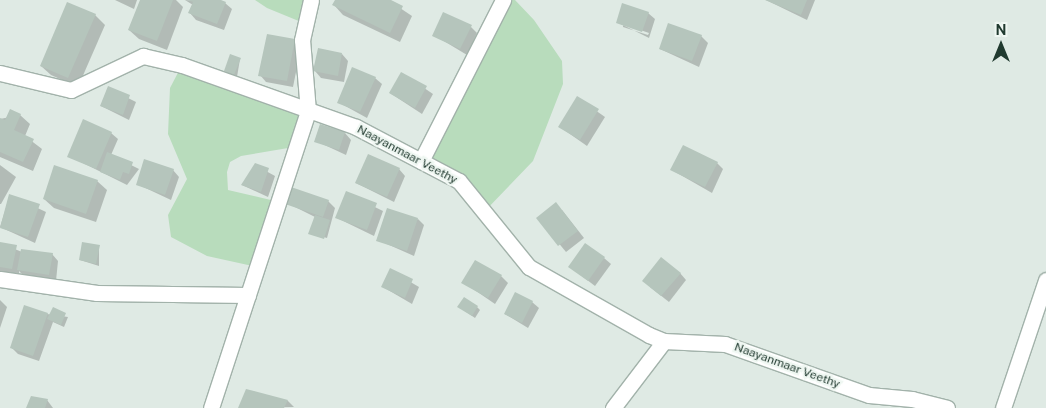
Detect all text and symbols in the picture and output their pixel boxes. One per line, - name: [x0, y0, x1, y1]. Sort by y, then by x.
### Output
- north arrow: [976, 20, 1026, 70]
- text: N: [996, 22, 1006, 38]
- street label: Naayanmaar Veethy: [354, 122, 460, 188]
- street label: Naayanmaar Veethy: [732, 340, 842, 392]

